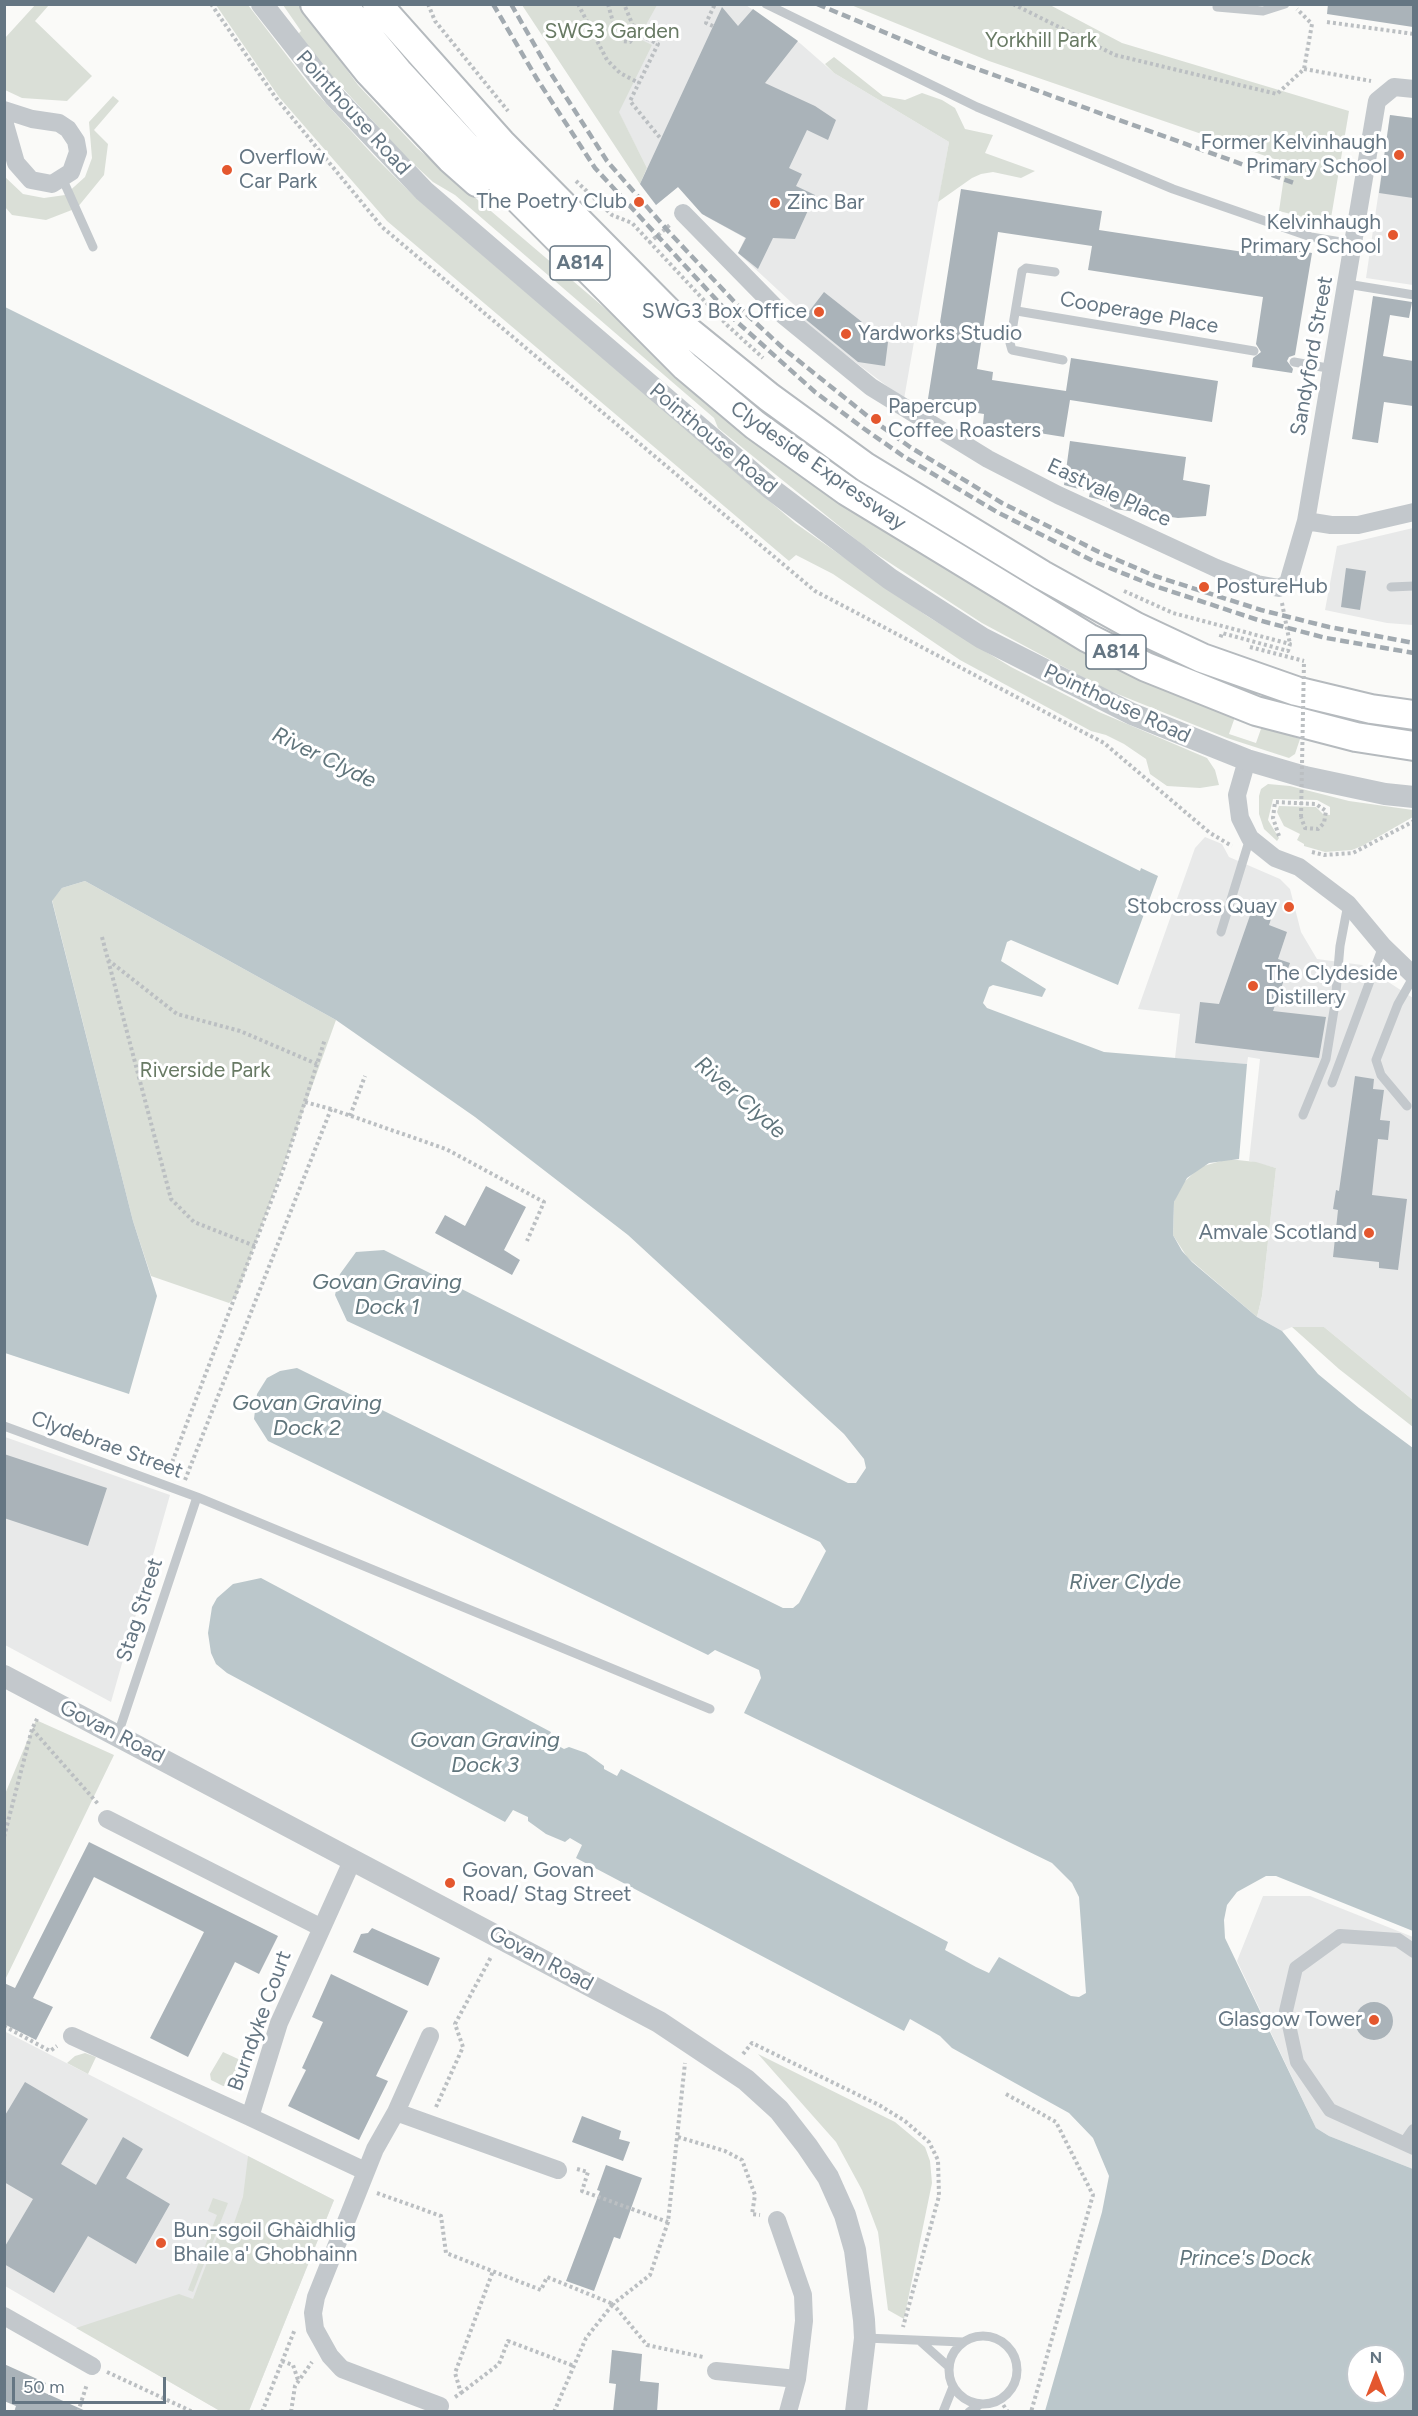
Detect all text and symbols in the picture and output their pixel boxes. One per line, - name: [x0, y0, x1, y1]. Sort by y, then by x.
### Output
- park label: SWG3 Garden: [545, 19, 679, 45]
- park label: Yorkhill Park: [985, 28, 1097, 54]
- street label: Pointhouse Road: [290, 45, 416, 181]
- place label: Former Kelvinhaugh Primary School: [1200, 130, 1387, 180]
- place label: Overflow Car Park: [239, 145, 325, 195]
- marker: Former Kelvinhaugh Primary School: [1392, 148, 1406, 162]
- marker: Overflow Car Park: [220, 163, 234, 177]
- place label: The Poetry Club: [476, 189, 627, 215]
- place label: Zinc Bar: [787, 190, 864, 216]
- marker: The Poetry Club: [632, 195, 646, 209]
- marker: Zinc Bar: [768, 196, 782, 210]
- place label: Kelvinhaugh Primary School: [1240, 210, 1381, 260]
- marker: Kelvinhaugh Primary School: [1386, 228, 1400, 242]
- road number: A814: [550, 246, 610, 280]
- street label: Sandyford Street: [1286, 274, 1338, 438]
- street label: Cooperage Place: [1058, 287, 1220, 339]
- place label: SWG3 Box Office: [642, 299, 807, 325]
- marker: SWG3 Box Office: [812, 305, 826, 319]
- place label: Yardworks Studio: [858, 321, 1022, 347]
- marker: Yardworks Studio: [839, 327, 853, 341]
- street label: Pointhouse Road: [644, 378, 782, 500]
- place label: Papercup Coffee Roasters: [888, 394, 1041, 444]
- street label: Clydeside Expressway: [725, 396, 911, 536]
- marker: Papercup Coffee Roasters: [869, 412, 883, 426]
- street label: Eastvale Place: [1043, 453, 1175, 533]
- place label: PostureHub: [1216, 574, 1328, 600]
- marker: PostureHub: [1197, 580, 1211, 594]
- road number: A814: [1086, 635, 1146, 669]
- street label: Pointhouse Road: [1040, 659, 1194, 749]
- water label: River Clyde: [268, 722, 380, 794]
- place label: Stobcross Quay: [1127, 894, 1277, 920]
- marker: Stobcross Quay: [1282, 900, 1296, 914]
- place label: The Clydeside Distillery: [1265, 961, 1398, 1011]
- marker: The Clydeside Distillery: [1246, 979, 1260, 993]
- water label: River Clyde: [689, 1051, 791, 1145]
- park label: Riverside Park: [140, 1058, 270, 1084]
- place label: Amvale Scotland: [1199, 1220, 1357, 1246]
- marker: Amvale Scotland: [1362, 1226, 1376, 1240]
- water label: Govan Graving Dock 1: [312, 1270, 462, 1322]
- water label: Govan Graving Dock 2: [232, 1391, 382, 1442]
- street label: Clydebrae Street: [28, 1406, 186, 1484]
- street label: Stag Street: [111, 1555, 169, 1665]
- water label: River Clyde: [1069, 1570, 1181, 1596]
- street label: Govan Road: [55, 1695, 169, 1769]
- water label: Govan Graving Dock 3: [410, 1728, 560, 1780]
- place label: Govan, Govan Road/ Stag Street: [462, 1858, 632, 1908]
- marker: Govan, Govan Road/ Stag Street: [443, 1876, 457, 1890]
- street label: Govan Road: [485, 1921, 597, 1997]
- street label: Burndyke Court: [223, 1947, 297, 2095]
- place label: Glasgow Tower: [1218, 2007, 1362, 2033]
- marker: Glasgow Tower: [1367, 2013, 1381, 2027]
- place label: Bun-sgoil Ghàidhlig Bhaile a' Ghobhainn: [173, 2218, 357, 2268]
- marker: Bun-sgoil Ghàidhlig Bhaile a' Ghobhainn: [154, 2236, 168, 2250]
- water label: Prince's Dock: [1179, 2246, 1311, 2272]
- north arrow: [1346, 2344, 1406, 2404]
- text: N: [1370, 2348, 1382, 2367]
- scale bar: [15, 2365, 170, 2403]
- text: 50 m: [23, 2376, 65, 2398]

